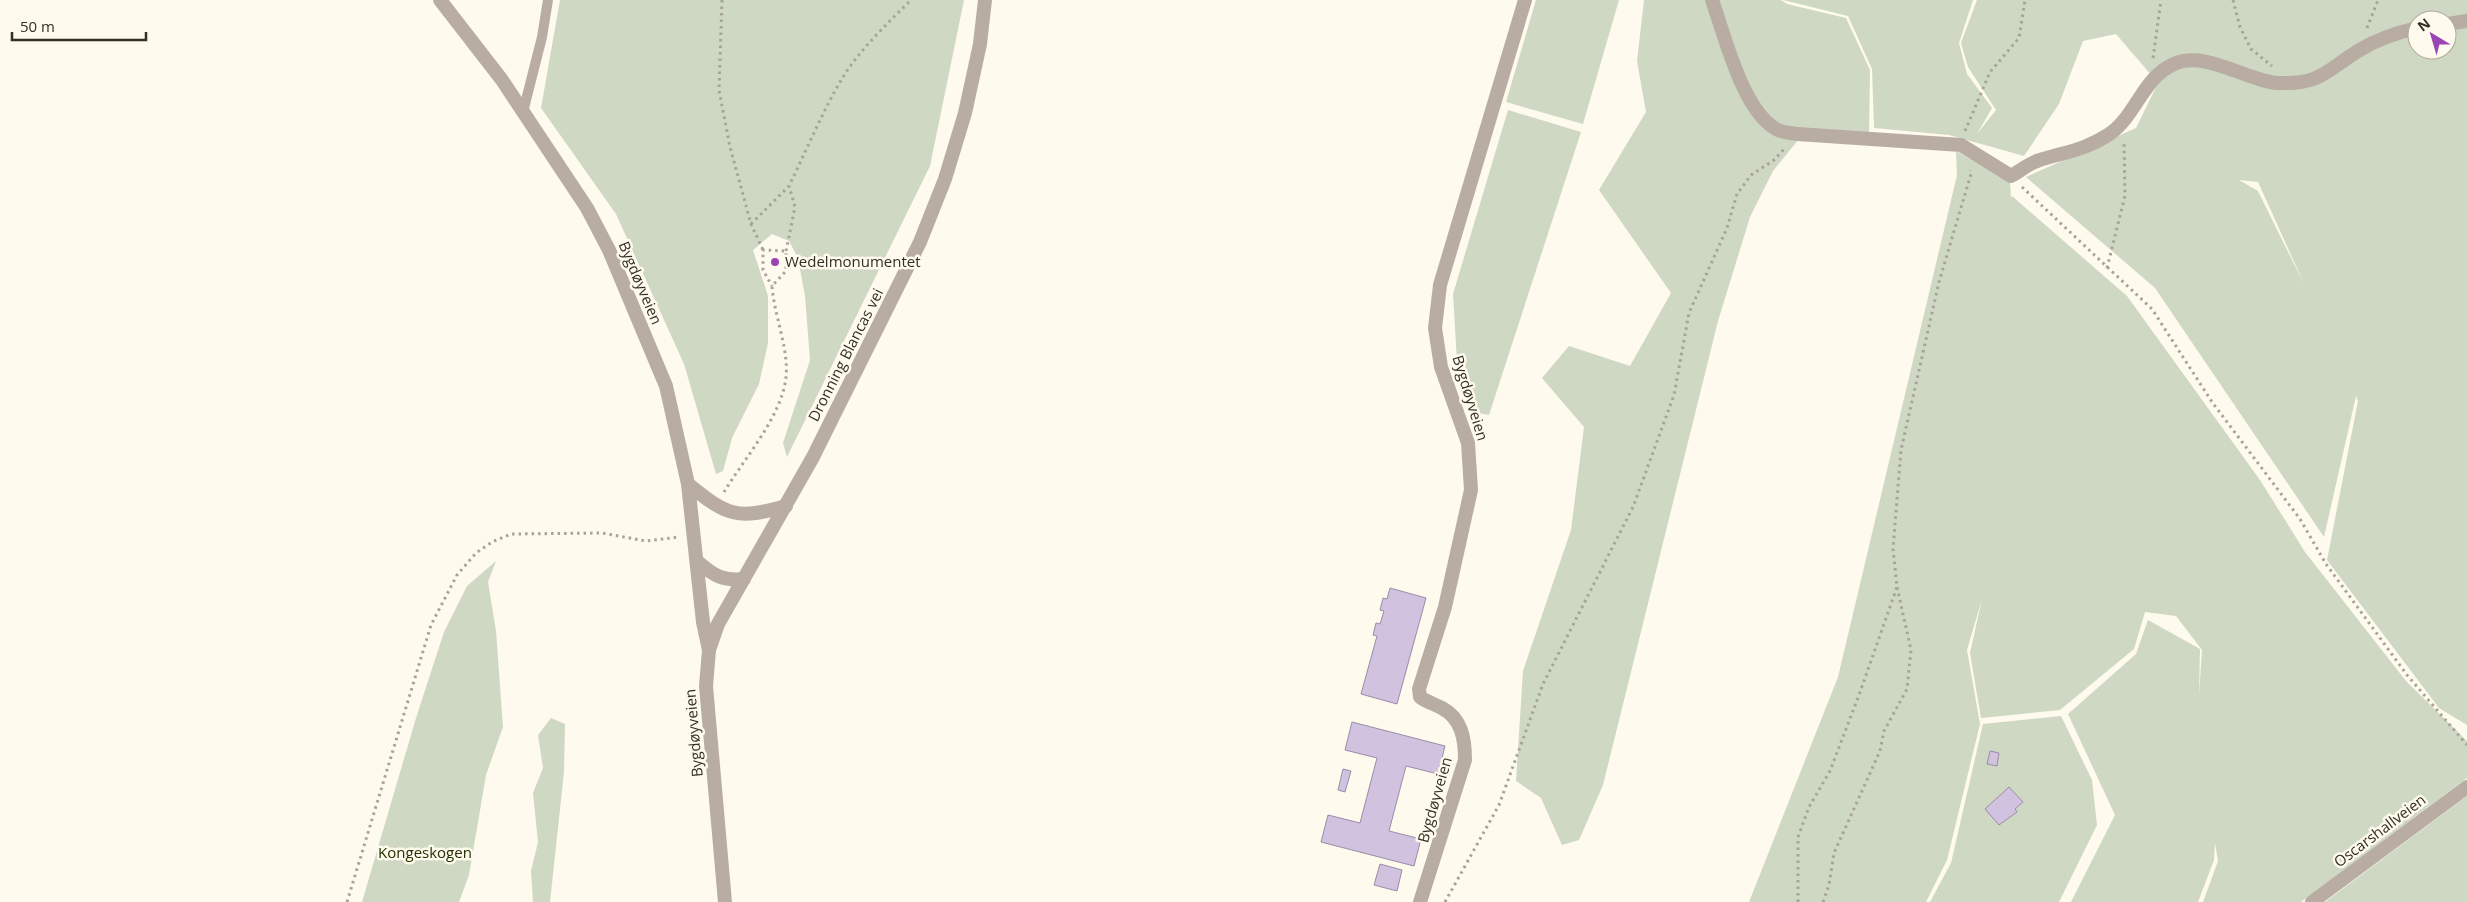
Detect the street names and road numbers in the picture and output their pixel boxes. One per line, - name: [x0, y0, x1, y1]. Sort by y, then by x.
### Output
- street label: Bygdøyveien: [614, 238, 667, 327]
- street label: Dronning Blancas vei: [803, 285, 887, 424]
- street label: Bygdøyveien: [1448, 353, 1493, 443]
- street label: Bygdøyveien: [679, 688, 707, 778]
- street label: Bygdøyveien: [1412, 754, 1456, 845]
- street label: Oscarshallveien: [2329, 789, 2429, 871]

